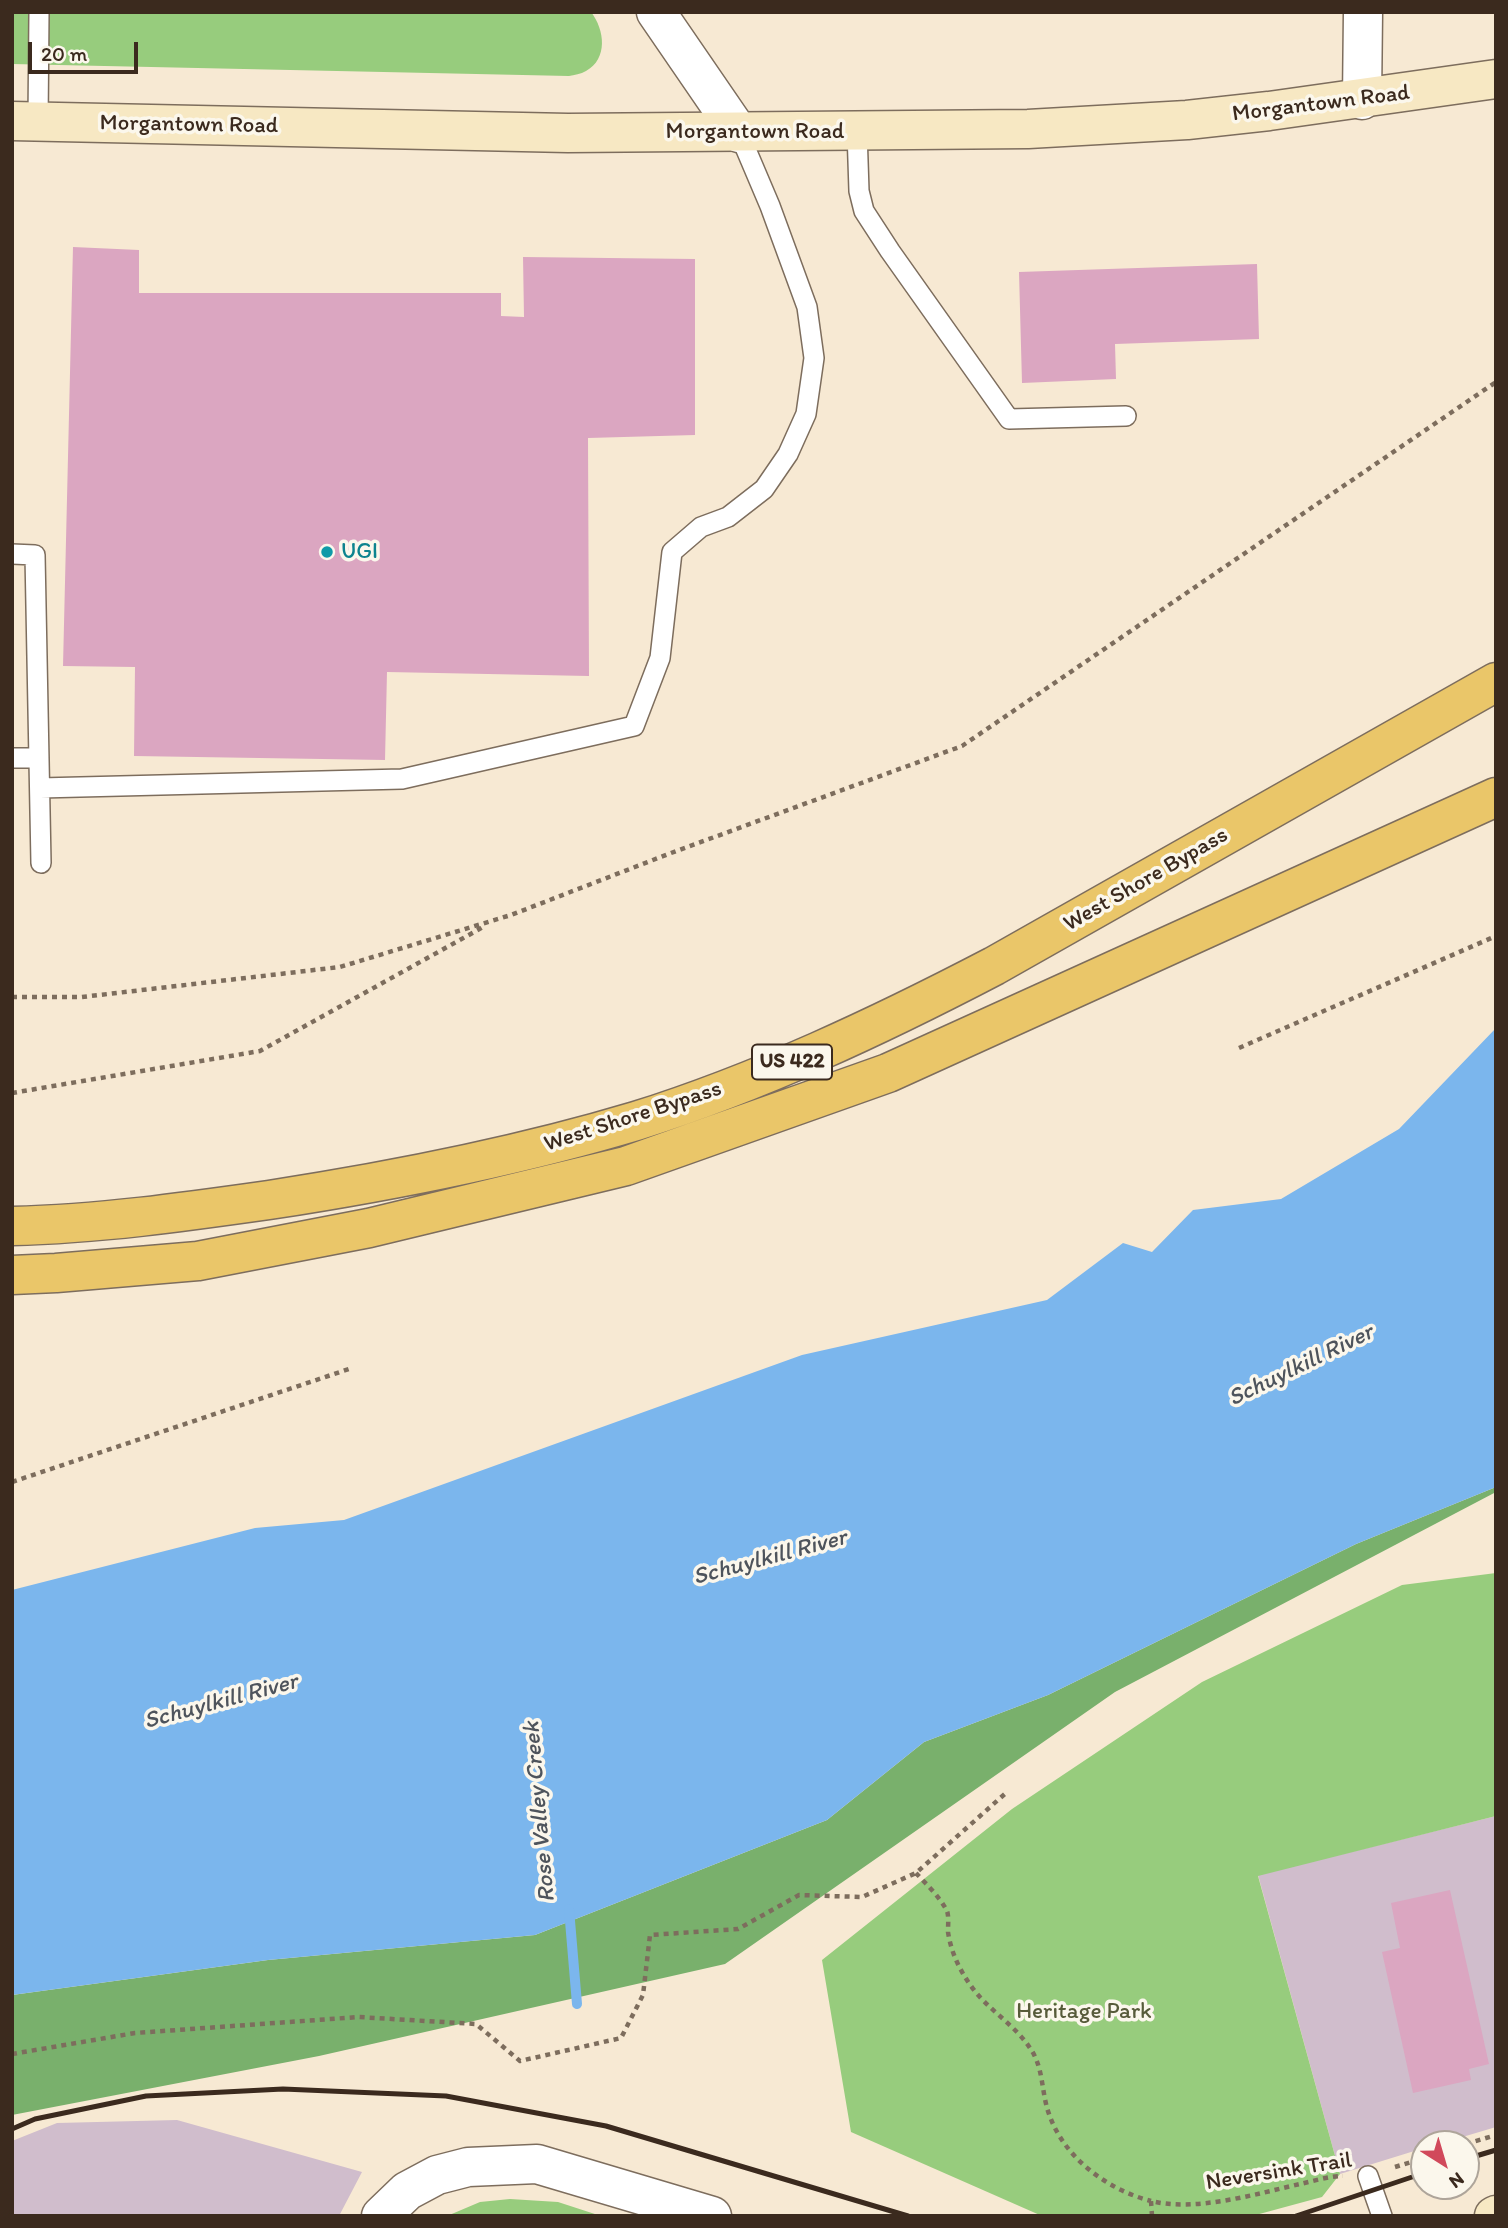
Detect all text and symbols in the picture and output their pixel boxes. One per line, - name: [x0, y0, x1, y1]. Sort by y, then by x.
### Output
- scale bar: [32, 28, 142, 72]
- text: 20 m: [41, 41, 87, 66]
- street label: Morgantown Road: [1231, 79, 1411, 129]
- street label: Morgantown Road: [99, 110, 279, 140]
- street label: Morgantown Road: [666, 118, 844, 146]
- place label: UGI: [341, 538, 378, 566]
- marker: UGI: [319, 544, 335, 560]
- street label: West Shore Bypass: [1059, 822, 1233, 938]
- road number: US 422: [752, 1044, 832, 1080]
- street label: West Shore Bypass: [541, 1075, 725, 1159]
- water label: Schuylkill River: [1224, 1318, 1378, 1414]
- water label: Schuylkill River: [690, 1524, 850, 1592]
- water label: Schuylkill River: [141, 1668, 301, 1736]
- water label: Rose Valley Creek: [518, 1720, 562, 1904]
- park label: Heritage Park: [1016, 1998, 1152, 2026]
- north arrow: [1410, 2130, 1480, 2200]
- street label: Neversink Trail: [1204, 2147, 1354, 2197]
- text: N: [1445, 2168, 1469, 2194]

